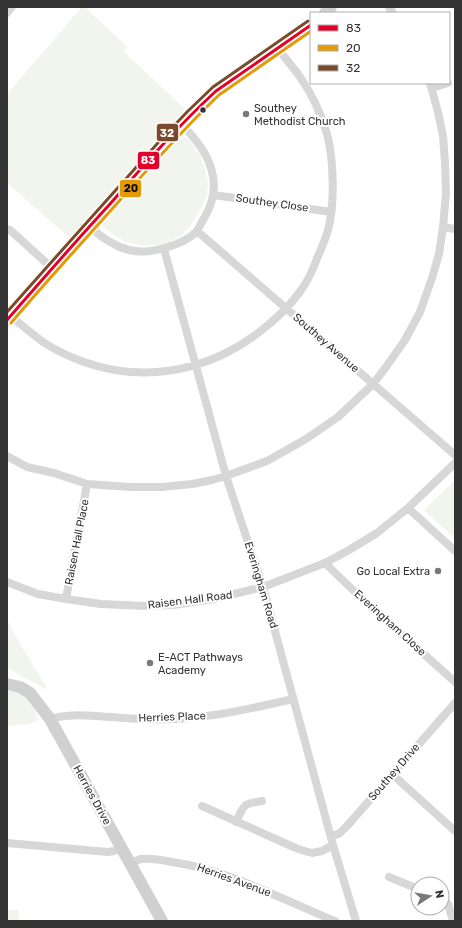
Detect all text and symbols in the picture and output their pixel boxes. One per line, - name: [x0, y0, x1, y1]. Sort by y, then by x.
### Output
- legend: [310, 12, 450, 84]
- text: 83: [346, 21, 361, 35]
- text: 20: [346, 41, 361, 55]
- text: 32: [346, 61, 360, 75]
- place label: Southey Methodist Church: [254, 102, 345, 128]
- unlabelled marker: [198, 105, 208, 115]
- marker: Southey Methodist Church: [241, 109, 251, 119]
- line badge: 32: [156, 123, 179, 142]
- text: 32: [160, 127, 174, 140]
- line badge: 83: [137, 151, 160, 170]
- text: 83: [141, 154, 155, 167]
- line badge: 20: [119, 179, 142, 198]
- text: 20: [124, 182, 138, 195]
- street label: Southey Close: [235, 191, 309, 215]
- street label: Southey Avenue: [290, 311, 362, 375]
- street label: Raisen Hall Place: [62, 498, 92, 586]
- street label: Everingham Road: [242, 540, 280, 630]
- place label: Go Local Extra: [357, 565, 430, 578]
- marker: Go Local Extra: [433, 566, 443, 576]
- street label: Everingham Close: [351, 587, 429, 659]
- street label: Raisen Hall Road: [147, 588, 233, 612]
- place label: E-ACT Pathways Academy: [158, 651, 243, 677]
- marker: E-ACT Pathways Academy: [145, 658, 155, 668]
- street label: Herries Place: [138, 709, 206, 725]
- street label: Southey Drive: [366, 741, 422, 803]
- street label: Herries Drive: [70, 763, 114, 827]
- street label: Herries Avenue: [195, 861, 273, 899]
- north arrow: [410, 876, 450, 916]
- text: N: [432, 889, 446, 899]

